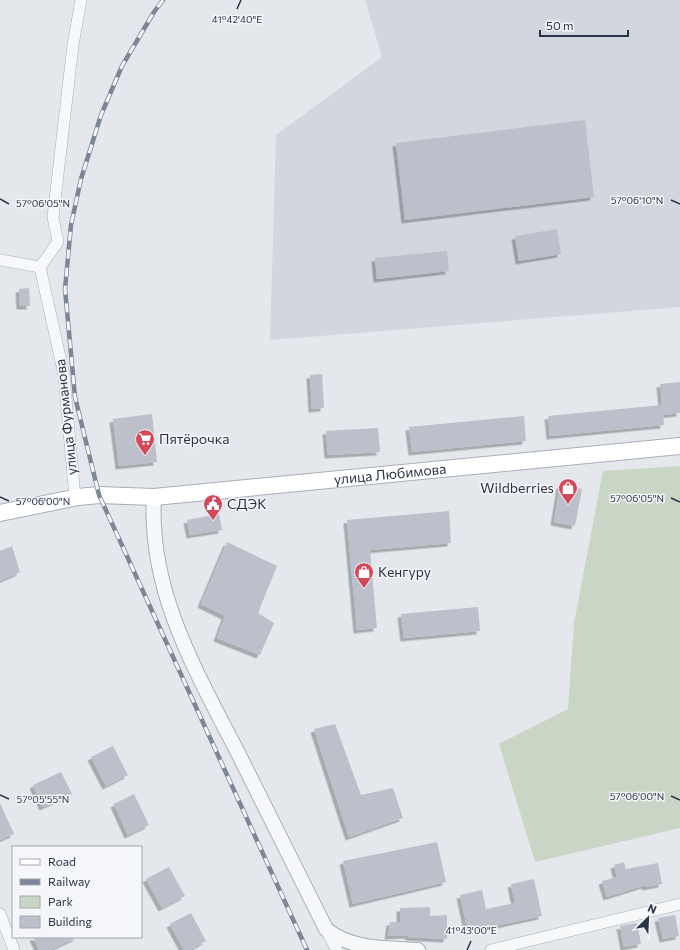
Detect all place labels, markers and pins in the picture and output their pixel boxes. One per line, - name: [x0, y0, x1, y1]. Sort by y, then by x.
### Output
- supermarket icon: Пятёрочка: [134, 428, 156, 456]
- place label: Пятёрочка: [159, 430, 229, 447]
- shop icon: Wildberries: [557, 477, 579, 505]
- place label: Wildberries: [480, 479, 554, 496]
- public building icon: СДЭК: [202, 493, 224, 521]
- place label: СДЭК: [227, 495, 267, 512]
- shop icon: Кенгуру: [353, 561, 375, 589]
- place label: Кенгуру: [378, 563, 431, 580]

